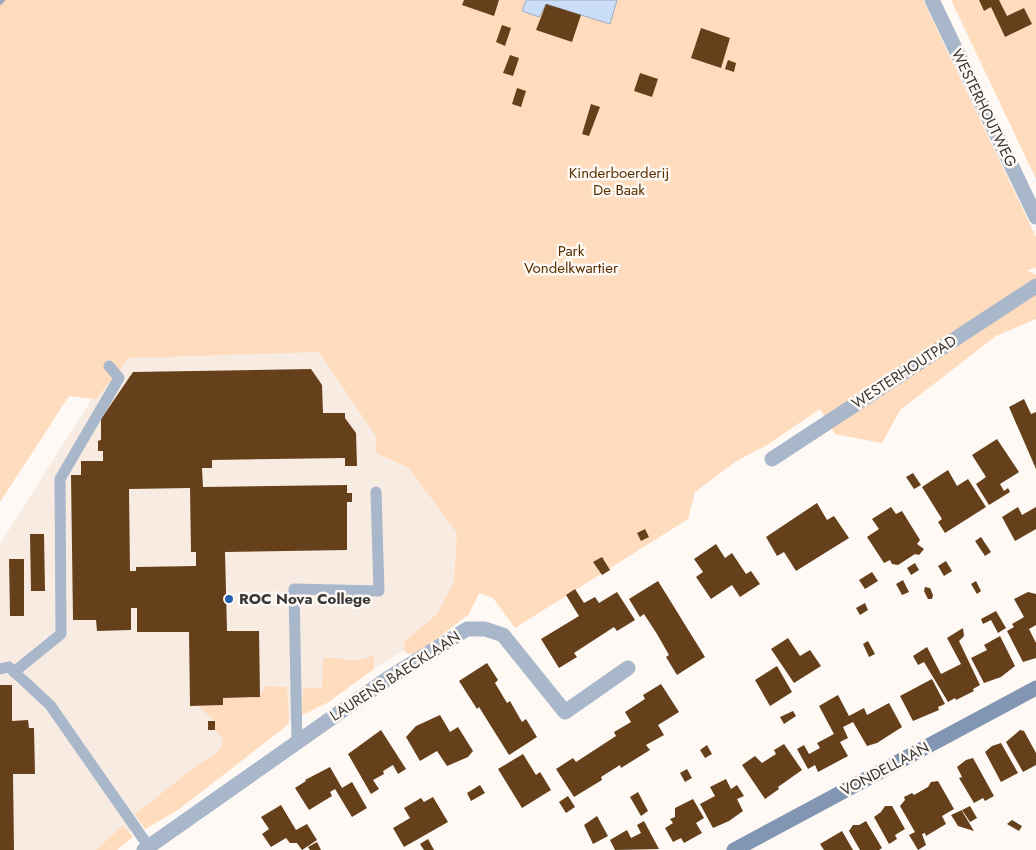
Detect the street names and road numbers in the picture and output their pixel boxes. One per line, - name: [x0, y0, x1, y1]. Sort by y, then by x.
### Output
- street label: WESTERHOUTWEG: [946, 45, 1022, 171]
- street label: WESTERHOUTPAD: [847, 330, 961, 414]
- street label: LAURENS BAECKLAAN: [325, 625, 465, 727]
- street label: VONDELLAAN: [837, 736, 933, 802]

